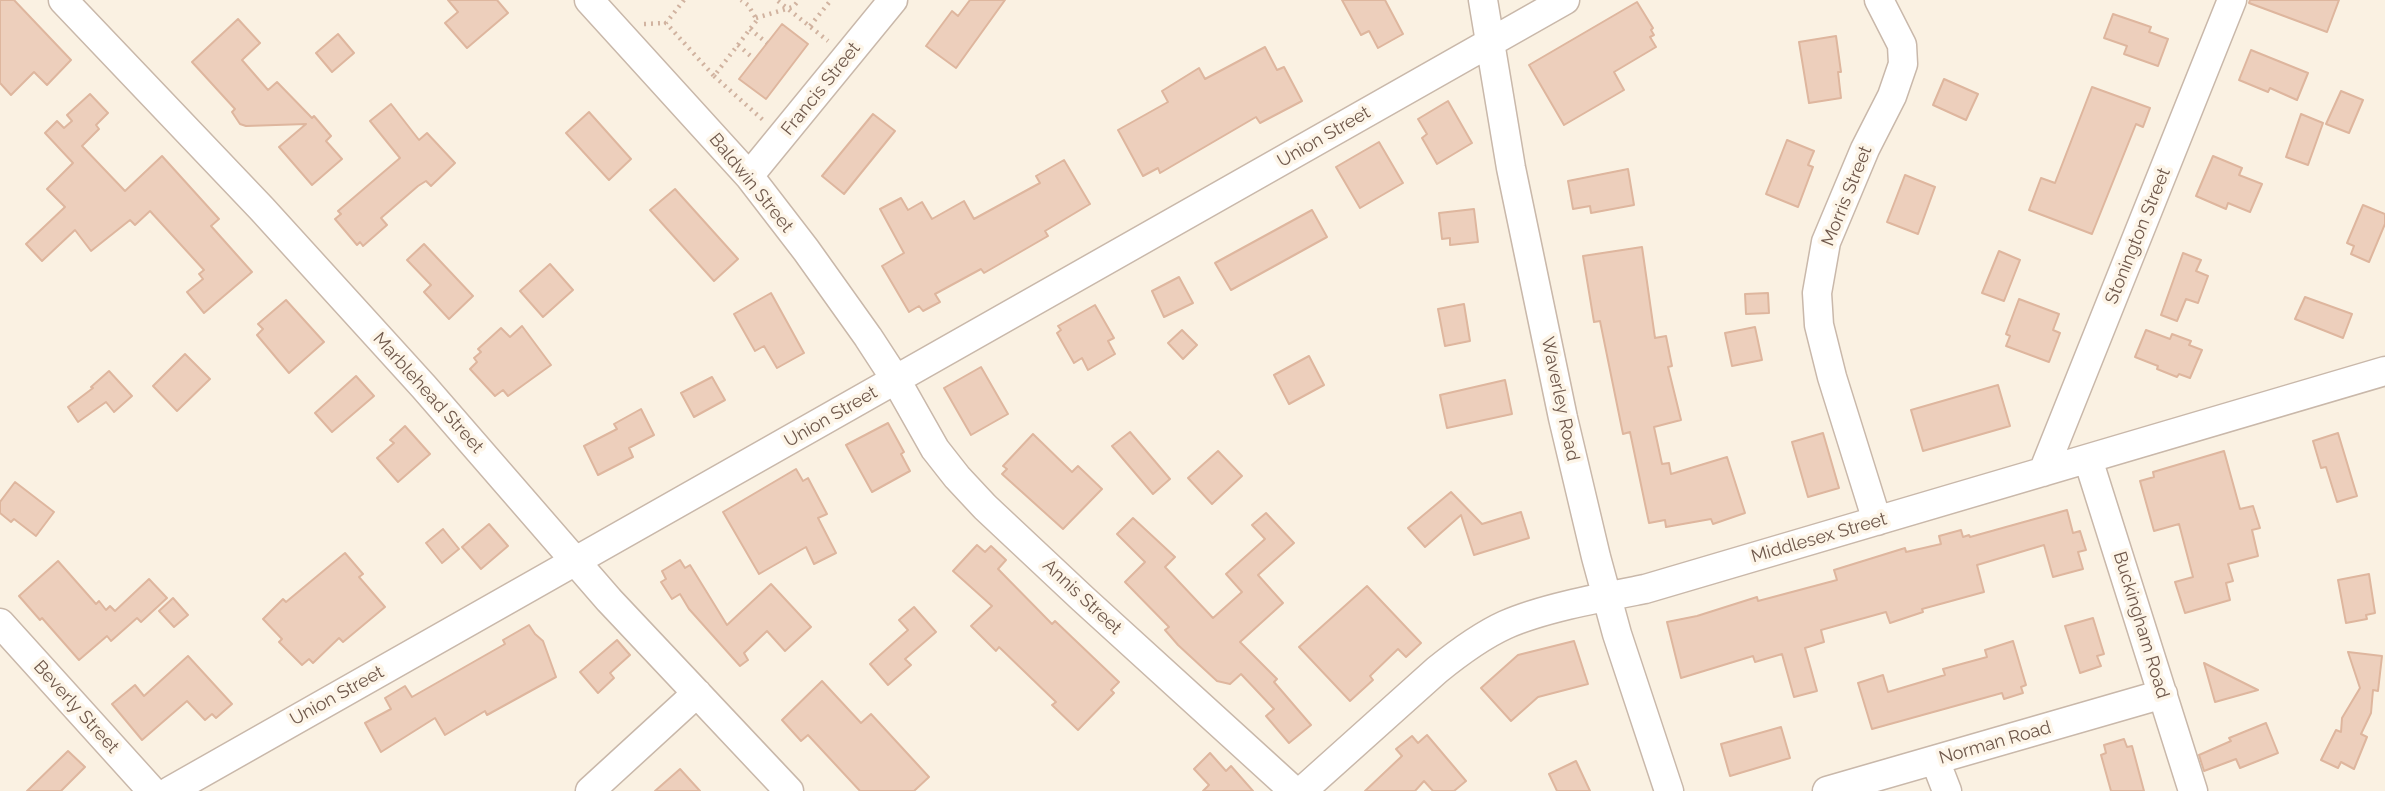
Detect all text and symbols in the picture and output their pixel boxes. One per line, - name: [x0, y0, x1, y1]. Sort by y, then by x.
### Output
- street label: Francis Street: [777, 38, 865, 140]
- street label: Union Street: [1274, 102, 1374, 172]
- street label: Baldwin Street: [704, 129, 798, 237]
- street label: Morris Street: [1817, 143, 1877, 249]
- street label: Stonington Street: [2101, 165, 2175, 307]
- street label: Marblehead Street: [368, 328, 488, 458]
- street label: Waverley Road: [1536, 335, 1584, 463]
- street label: Union Street: [781, 382, 881, 452]
- street label: Middlesex Street: [1749, 508, 1889, 568]
- street label: Buckingham Road: [2108, 549, 2174, 701]
- street label: Annis Street: [1038, 555, 1126, 639]
- street label: Beverly Street: [29, 656, 123, 758]
- street label: Union Street: [286, 661, 388, 731]
- street label: Norman Road: [1937, 717, 2053, 769]

